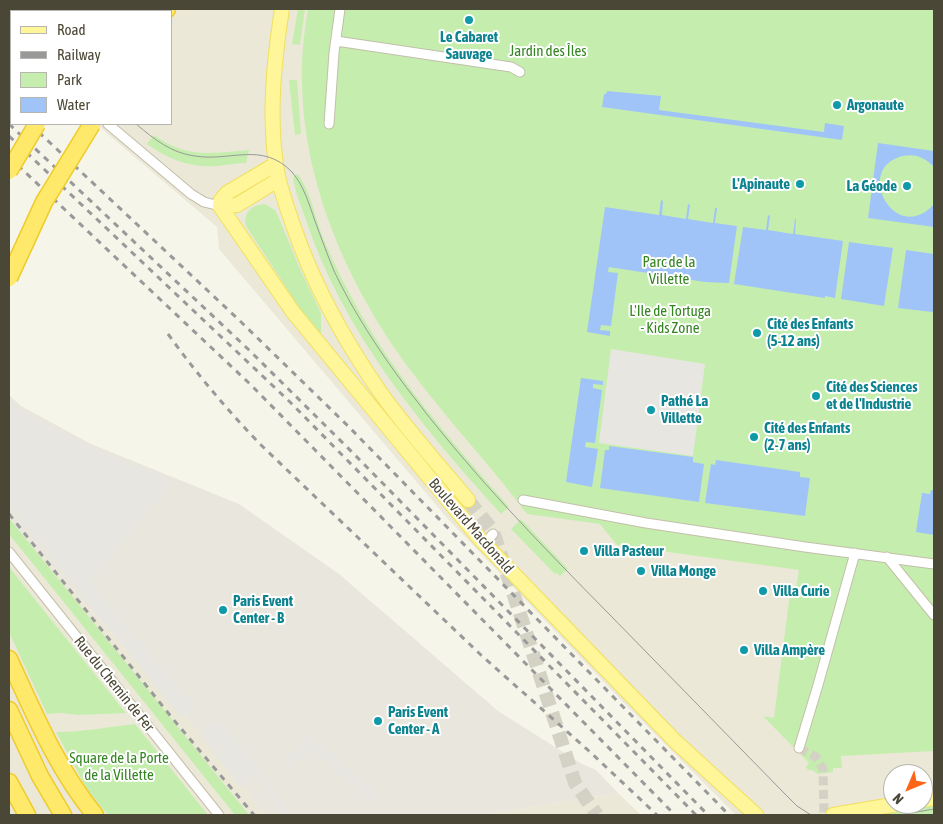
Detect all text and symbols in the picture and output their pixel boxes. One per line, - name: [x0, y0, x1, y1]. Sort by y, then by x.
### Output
- legend: [10, 10, 172, 125]
- marker: Le Cabaret Sauvage: [463, 14, 475, 26]
- text: Road: [57, 21, 86, 38]
- place label: Le Cabaret Sauvage: [440, 28, 498, 63]
- park label: Jardin des Îles: [509, 42, 587, 60]
- text: Railway: [57, 46, 101, 63]
- text: Park: [57, 71, 82, 88]
- text: Water: [57, 96, 90, 113]
- place label: Argonaute: [847, 96, 904, 114]
- marker: Argonaute: [831, 99, 843, 111]
- place label: L'Apinaute: [732, 175, 790, 193]
- place label: La Géode: [847, 177, 897, 195]
- marker: L'Apinaute: [794, 178, 806, 190]
- marker: La Géode: [901, 180, 913, 192]
- park label: Parc de la Villette: [643, 253, 695, 288]
- park label: L'Ile de Tortuga - Kids Zone: [629, 302, 711, 337]
- place label: Cité des Enfants (5-12 ans): [767, 315, 853, 350]
- marker: Cité des Enfants (5-12 ans): [751, 327, 763, 339]
- place label: Cité des Sciences et de l'Industrie: [826, 378, 918, 413]
- marker: Cité des Sciences et de l'Industrie: [810, 390, 822, 402]
- place label: Pathé La Villette: [661, 392, 708, 427]
- marker: Pathé La Villette: [645, 404, 657, 416]
- place label: Cité des Enfants (2-7 ans): [764, 419, 850, 454]
- marker: Cité des Enfants (2-7 ans): [748, 431, 760, 443]
- street label: Boulevard Macdonald: [425, 475, 517, 577]
- place label: Villa Pasteur: [594, 542, 664, 560]
- marker: Villa Pasteur: [578, 545, 590, 557]
- place label: Villa Monge: [651, 562, 716, 580]
- marker: Villa Monge: [635, 565, 647, 577]
- place label: Villa Curie: [773, 582, 829, 600]
- marker: Villa Curie: [757, 585, 769, 597]
- place label: Paris Event Center - B: [233, 592, 293, 627]
- marker: Paris Event Center - B: [217, 604, 229, 616]
- street label: Rue du Chemin de Fer: [70, 633, 158, 735]
- place label: Villa Ampère: [754, 641, 825, 659]
- marker: Villa Ampère: [738, 644, 750, 656]
- place label: Paris Event Center - A: [388, 703, 448, 738]
- marker: Paris Event Center - A: [372, 715, 384, 727]
- park label: Square de la Porte de la Villette: [69, 749, 169, 784]
- north arrow: [883, 764, 933, 814]
- text: N: [890, 790, 907, 807]

